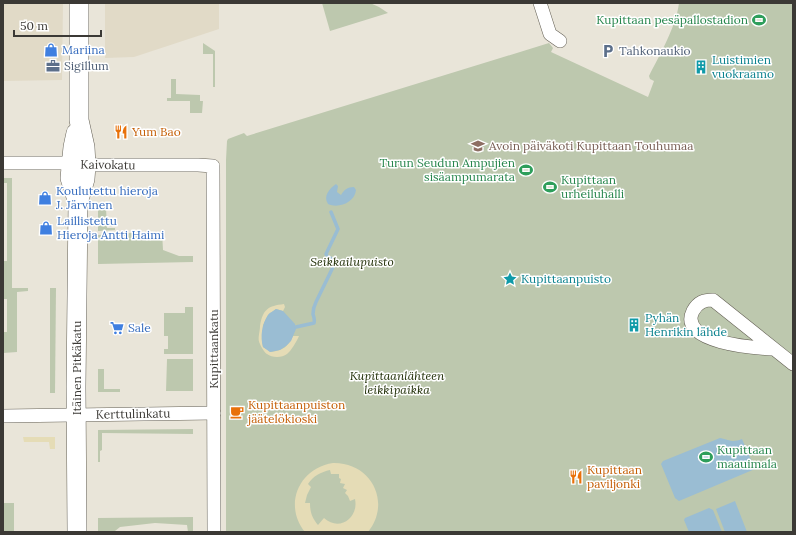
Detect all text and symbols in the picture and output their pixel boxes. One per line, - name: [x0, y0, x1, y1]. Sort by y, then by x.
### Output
- scale bar: [14, 12, 101, 38]
- place label: Kupittaan pesäpallostadion: [596, 12, 748, 27]
- sports icon: Kupittaan pesäpallostadion: [751, 12, 767, 28]
- text: 50 m: [20, 18, 48, 33]
- shop icon: Mariina: [43, 42, 59, 58]
- place label: Mariina: [62, 42, 105, 57]
- parking icon: Tahkonaukio: [600, 43, 616, 59]
- place label: Tahkonaukio: [619, 43, 691, 58]
- place label: Luistimien vuokraamo: [712, 52, 774, 81]
- office icon: Sigillum: [45, 58, 61, 74]
- place label: Sigillum: [64, 58, 109, 73]
- building icon: Luistimien vuokraamo: [693, 59, 709, 75]
- restaurant icon: Yum Bao: [113, 124, 129, 140]
- place label: Yum Bao: [131, 124, 181, 139]
- school or university icon: Avoin päiväkoti Kupittaan Touhumaa: [470, 138, 486, 154]
- place label: Avoin päiväkoti Kupittaan Touhumaa: [488, 138, 693, 153]
- place label: Turun Seudun Ampujien sisäampumarata: [379, 155, 515, 184]
- street label: Kaivokatu: [80, 157, 136, 172]
- sports icon: Turun Seudun Ampujien sisäampumarata: [518, 162, 534, 178]
- place label: Kupittaan urheiluhalli: [561, 172, 624, 201]
- sports icon: Kupittaan urheiluhalli: [542, 179, 558, 195]
- place label: Koulutettu hieroja J. Järvinen: [55, 183, 158, 212]
- shop icon: Koulutettu hieroja J. Järvinen: [37, 190, 53, 206]
- place label: Laillistettu Hieroja Antti Haimi: [57, 213, 164, 242]
- shop icon: Laillistettu Hieroja Antti Haimi: [38, 220, 54, 236]
- park label: Seikkailupuisto: [310, 254, 394, 269]
- place icon: Kupittaanpuisto: [502, 271, 518, 287]
- place label: Kupittaanpuisto: [521, 271, 611, 286]
- street label: Kupittaankatu: [206, 309, 221, 389]
- place label: Pyhän Henrikin lähde: [645, 310, 728, 339]
- building icon: Pyhän Henrikin lähde: [626, 317, 642, 333]
- supermarket icon: Sale: [109, 320, 125, 336]
- place label: Sale: [128, 320, 151, 335]
- street label: Itäinen Pitkäkatu: [69, 321, 84, 415]
- park label: Kupittaanlähteen leikkipaikka: [350, 368, 445, 397]
- place label: Kupittaanpuiston jäätelökioski: [246, 397, 345, 426]
- cafe icon: Kupittaanpuiston jäätelökioski: [229, 404, 245, 420]
- street label: Kerttulinkatu: [96, 405, 170, 422]
- place label: Kupittaan maauimala: [717, 442, 777, 471]
- sports icon: Kupittaan maauimala: [698, 449, 714, 465]
- place label: Kupittaan paviljonki: [587, 462, 642, 491]
- restaurant icon: Kupittaan paviljonki: [568, 469, 584, 485]

